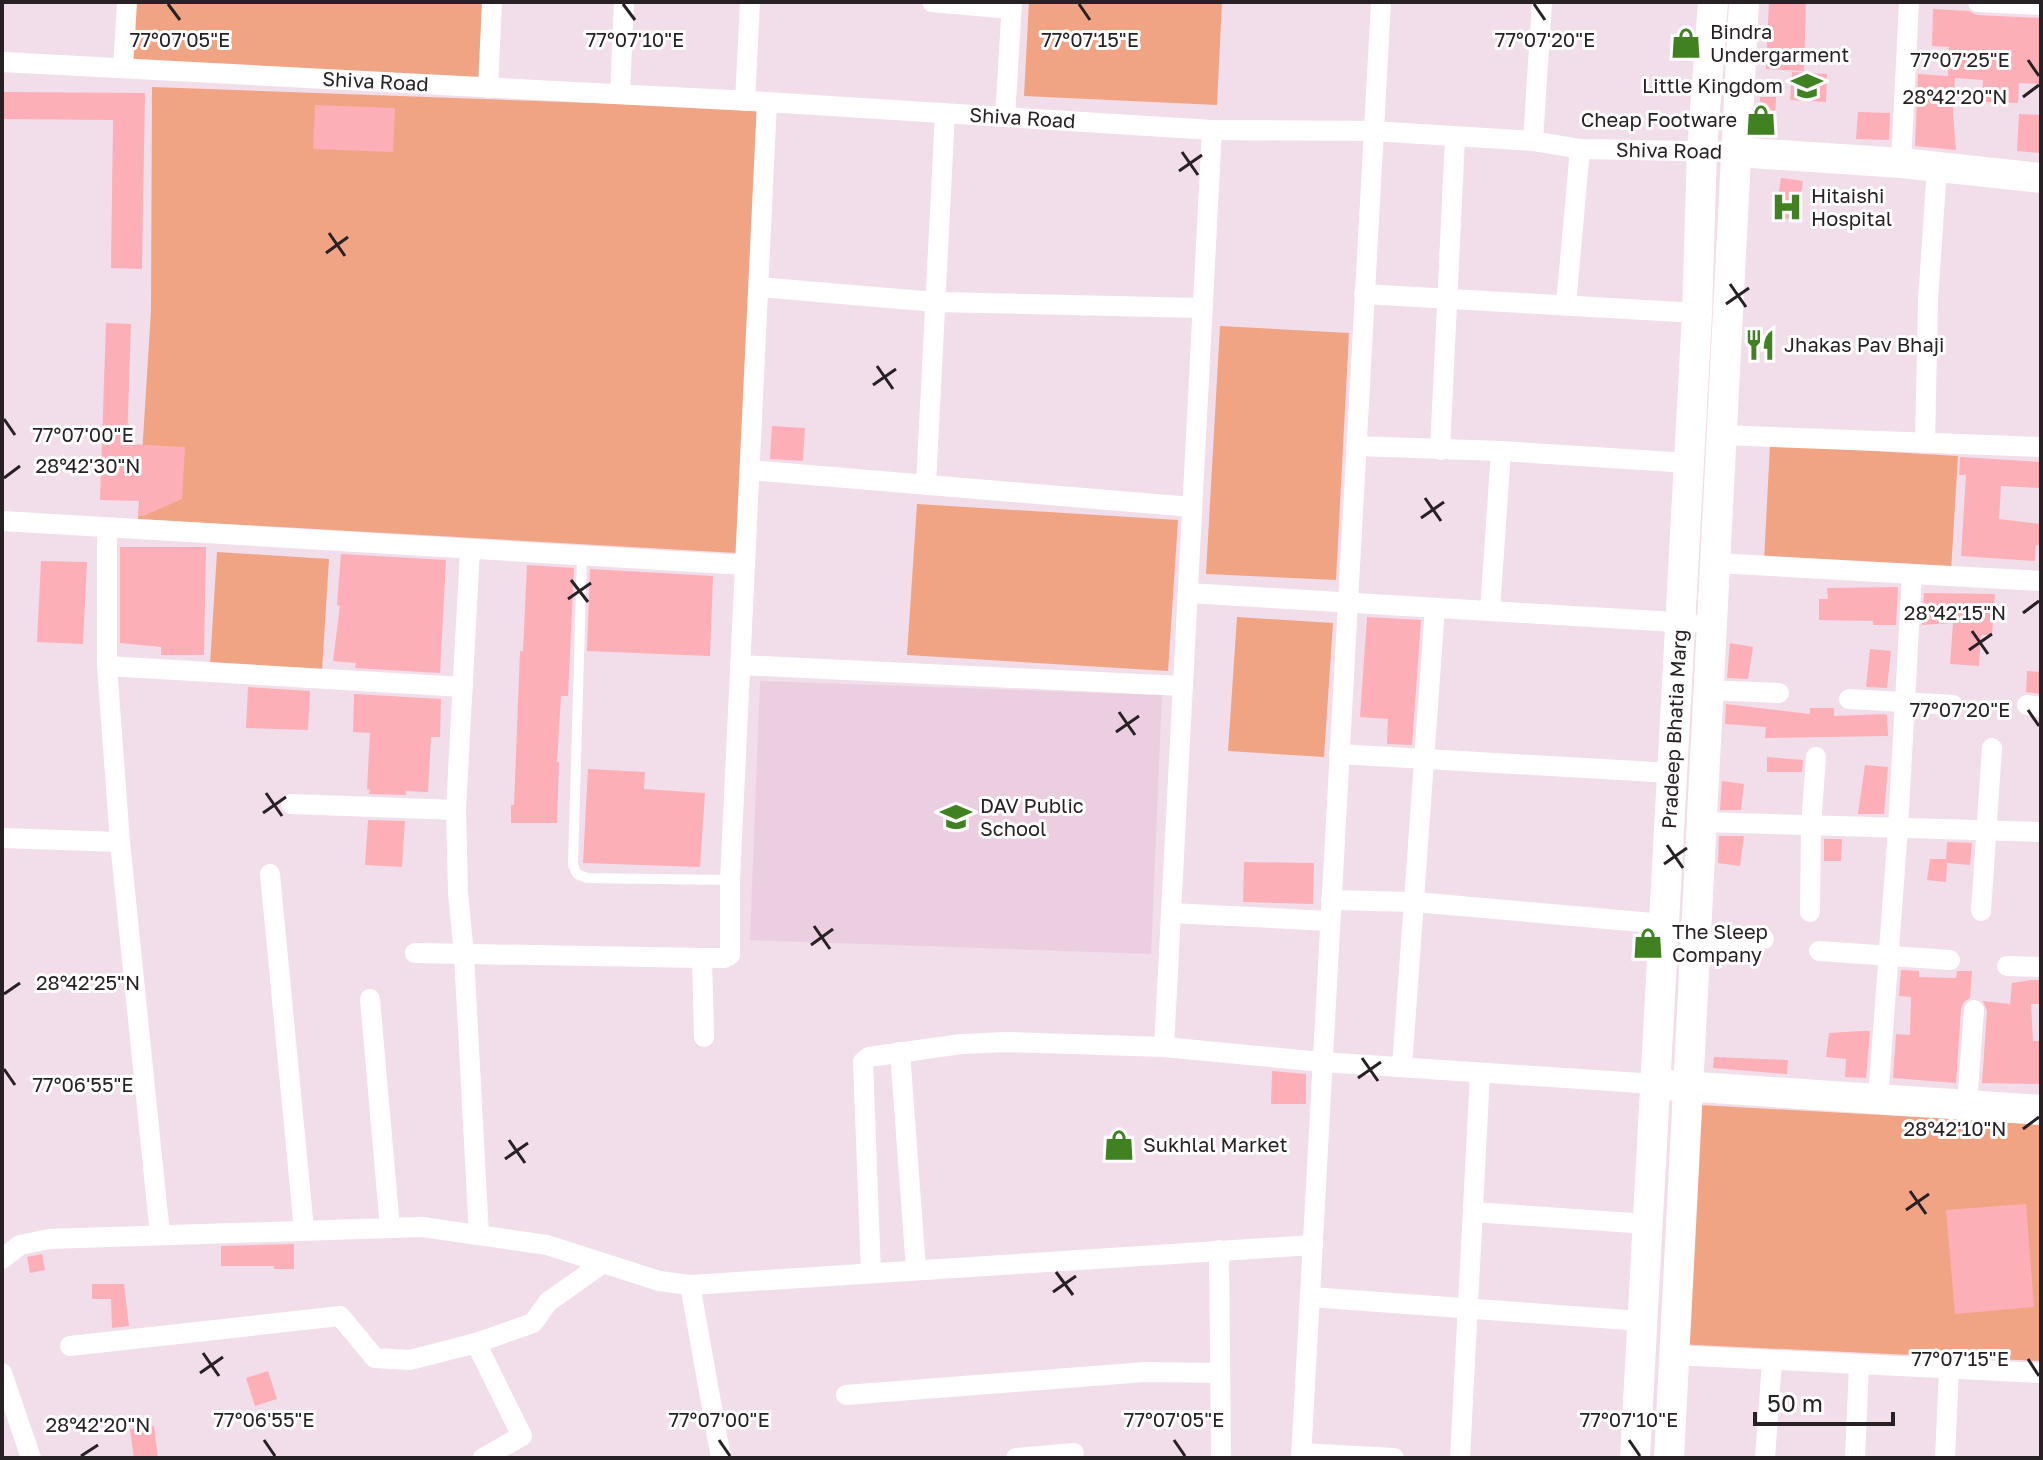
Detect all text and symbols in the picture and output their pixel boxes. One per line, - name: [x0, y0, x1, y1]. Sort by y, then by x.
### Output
- place label: Bindra Undergarment: [1710, 19, 1849, 66]
- shop icon: Bindra Undergarment: [1669, 26, 1703, 60]
- text: 77°07'05"E: [130, 27, 230, 51]
- text: 77°07'10"E: [586, 27, 684, 51]
- text: 77°07'15"E: [1041, 27, 1139, 51]
- text: 77°07'20"E: [1495, 27, 1595, 51]
- text: 77°07'25"E: [1910, 47, 2010, 71]
- street label: Shiva Road: [322, 66, 429, 95]
- school or university icon: Little Kingdom: [1790, 69, 1824, 103]
- place label: Little Kingdom: [1642, 73, 1783, 97]
- text: 28°42'20"N: [1903, 84, 2008, 108]
- street label: Shiva Road: [969, 102, 1076, 132]
- shop icon: Cheap Footware: [1744, 103, 1778, 137]
- place label: Cheap Footware: [1581, 107, 1737, 131]
- street label: Shiva Road: [1616, 137, 1723, 163]
- place label: Hitaishi Hospital: [1811, 183, 1892, 230]
- hospital icon: Hitaishi Hospital: [1770, 190, 1804, 224]
- restaurant icon: Jhakas Pav Bhaji: [1743, 328, 1777, 362]
- place label: Jhakas Pav Bhaji: [1784, 332, 1944, 356]
- text: 77°07'00"E: [32, 422, 134, 446]
- text: 28°42'30"N: [35, 453, 141, 477]
- text: 28°42'15"N: [1904, 600, 2006, 624]
- street label: Pradeep Bhatia Marg: [1656, 629, 1691, 829]
- text: 77°07'20"E: [1910, 697, 2010, 721]
- place label: DAV Public School: [980, 793, 1084, 840]
- school or university icon: DAV Public School: [939, 800, 973, 834]
- place label: The Sleep Company: [1672, 919, 1768, 966]
- shop icon: The Sleep Company: [1631, 926, 1665, 960]
- text: 28°42'25"N: [36, 970, 140, 994]
- text: 77°06'55"E: [32, 1072, 134, 1096]
- text: 28°42'10"N: [1903, 1116, 2007, 1140]
- shop icon: Sukhlal Market: [1102, 1128, 1136, 1162]
- place label: Sukhlal Market: [1143, 1132, 1287, 1156]
- text: 77°07'15"E: [1911, 1346, 2009, 1370]
- scale bar: [1755, 1376, 1893, 1426]
- text: 50 m: [1767, 1388, 1823, 1417]
- text: 77°06'55"E: [213, 1407, 315, 1431]
- text: 77°07'00"E: [668, 1407, 770, 1431]
- text: 77°07'05"E: [1124, 1407, 1224, 1431]
- text: 77°07'10"E: [1580, 1407, 1678, 1431]
- text: 28°42'20"N: [46, 1412, 151, 1436]

